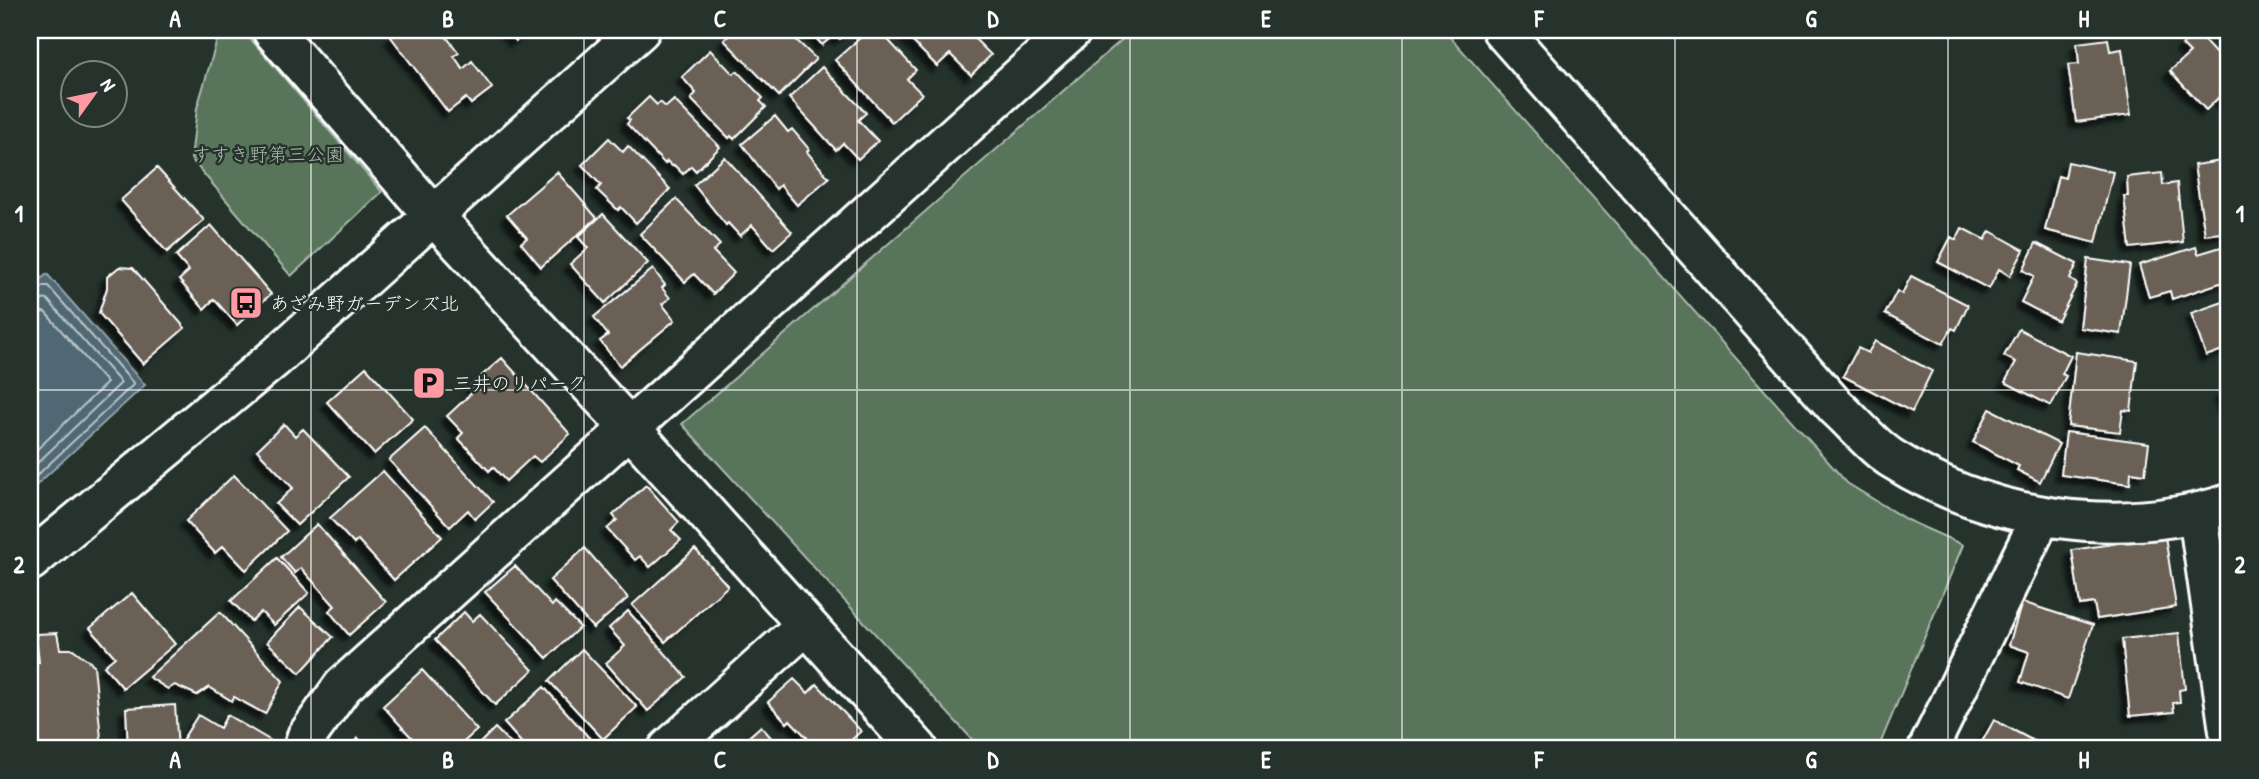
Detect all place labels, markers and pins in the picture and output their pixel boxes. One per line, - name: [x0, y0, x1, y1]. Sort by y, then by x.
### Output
- bus stop icon: あざみ野ガーデンズ北: [227, 284, 265, 322]
- place label: あざみ野ガーデンズ北: [270, 290, 459, 316]
- parking icon: 三井のリパーク: [410, 364, 448, 402]
- place label: 三井のリパーク: [453, 370, 586, 396]

